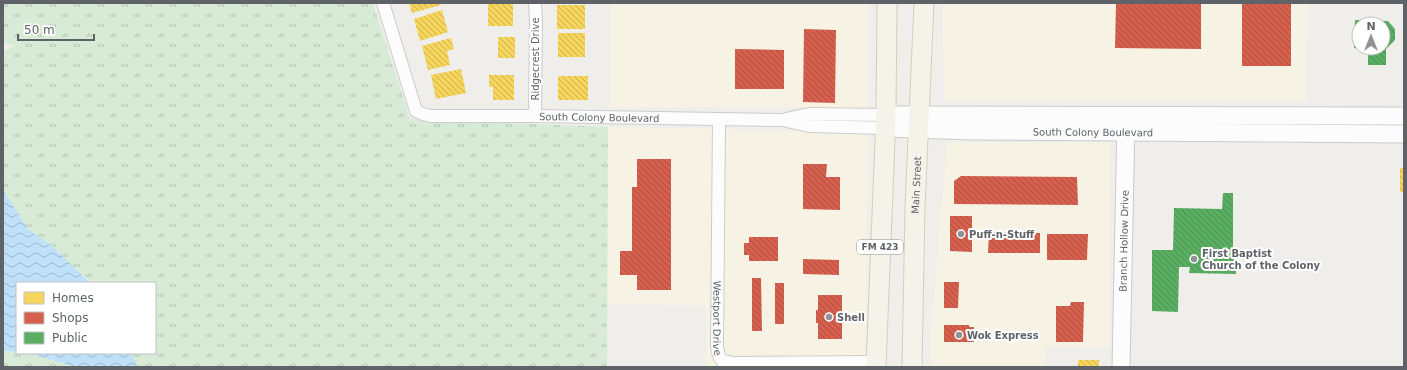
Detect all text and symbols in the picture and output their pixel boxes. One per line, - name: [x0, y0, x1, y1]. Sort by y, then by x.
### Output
- scale bar: [18, 16, 94, 42]
- north arrow: [1351, 16, 1391, 56]
- street label: Ridgecrest Drive: [530, 17, 541, 101]
- text: N: [1366, 20, 1376, 33]
- text: 50 m: [24, 23, 55, 37]
- street label: South Colony Boulevard: [539, 111, 659, 124]
- street label: South Colony Boulevard: [1033, 126, 1153, 138]
- street label: Main Street: [909, 156, 923, 214]
- street label: Branch Hollow Drive: [1117, 190, 1130, 292]
- marker: Puff-n-Stuff: [956, 229, 966, 239]
- place label: Puff-n-Stuff: [969, 229, 1035, 240]
- road number: FM 423: [857, 240, 903, 254]
- place label: First Baptist Church of the Colony: [1202, 248, 1321, 271]
- marker: First Baptist Church of the Colony: [1189, 254, 1199, 264]
- street label: Westport Drive: [711, 280, 724, 356]
- legend: [16, 282, 156, 354]
- text: Homes: [52, 291, 94, 305]
- text: Shops: [52, 311, 88, 325]
- marker: Shell: [824, 312, 834, 322]
- place label: Shell: [837, 312, 865, 323]
- marker: Wok Express: [954, 330, 964, 340]
- place label: Wok Express: [967, 330, 1039, 341]
- text: Public: [52, 331, 88, 345]

